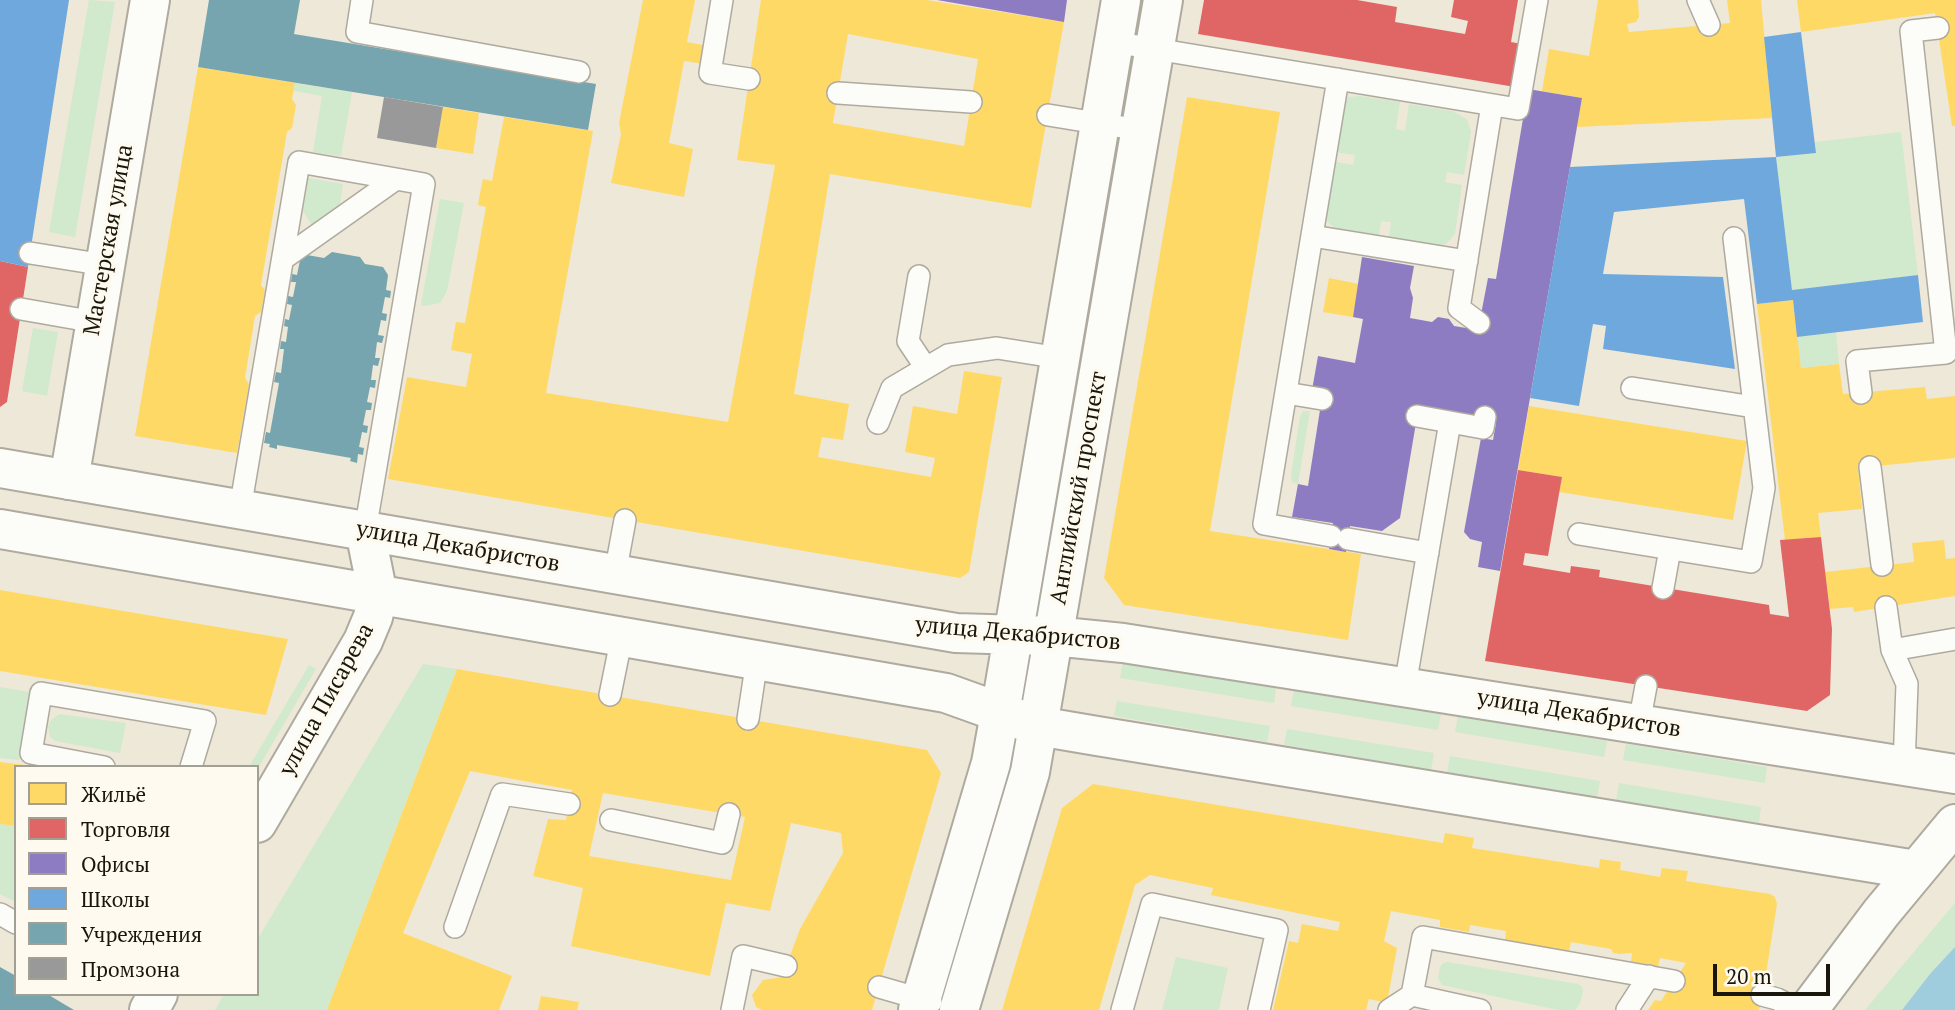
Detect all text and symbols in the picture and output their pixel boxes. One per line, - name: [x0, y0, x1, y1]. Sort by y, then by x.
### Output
- street label: Мастерская улица: [79, 142, 139, 338]
- street label: Английский проспект: [1045, 369, 1113, 607]
- street label: улица Декабристов: [354, 516, 562, 578]
- street label: улица Декабристов: [914, 611, 1122, 657]
- street label: улица Писарева: [274, 619, 380, 781]
- street label: улица Декабристов: [1475, 684, 1683, 744]
- legend: [14, 765, 259, 996]
- text: Жильё: [81, 780, 146, 808]
- text: Торговля: [81, 815, 170, 843]
- text: Офисы: [81, 850, 150, 878]
- text: Школы: [81, 885, 150, 913]
- text: Учреждения: [81, 920, 202, 948]
- scale bar: [1717, 950, 1834, 994]
- text: Промзона: [81, 955, 180, 983]
- text: 20 m: [1726, 962, 1772, 990]

